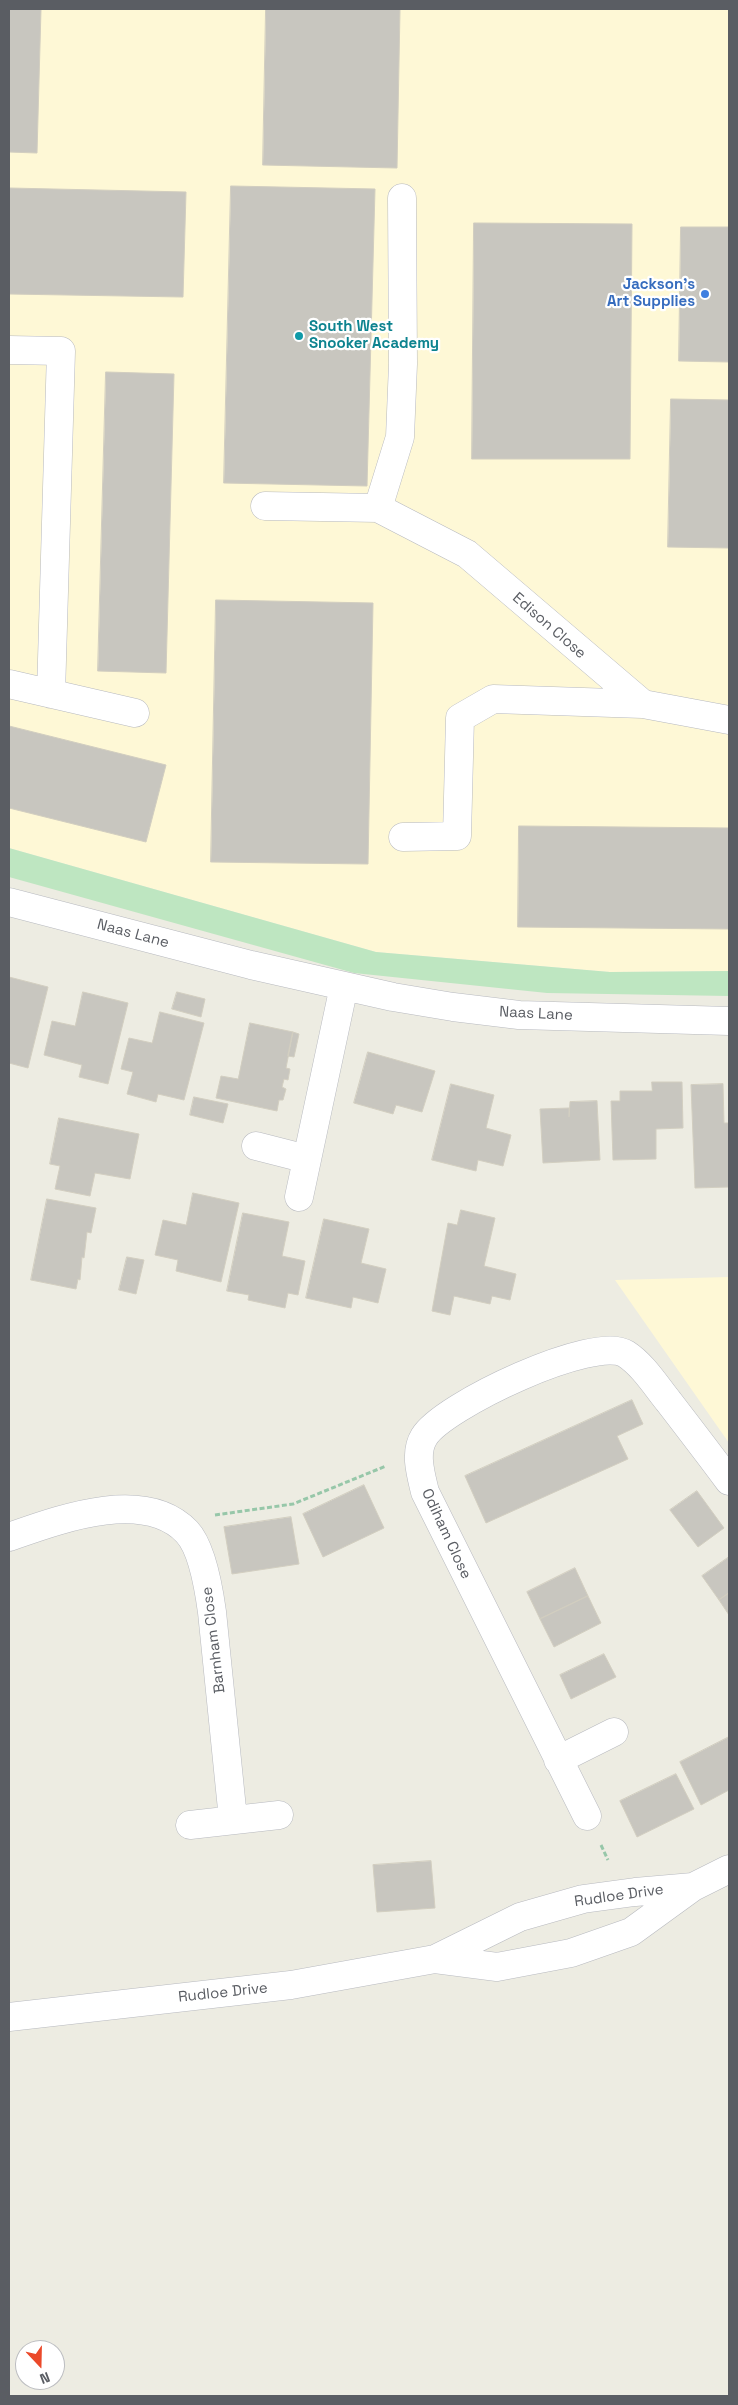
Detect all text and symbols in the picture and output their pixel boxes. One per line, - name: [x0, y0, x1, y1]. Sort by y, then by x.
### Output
- place label: Jackson's Art Supplies: [607, 276, 695, 311]
- marker: Jackson's Art Supplies: [699, 288, 711, 300]
- place label: South West Snooker Academy: [309, 318, 439, 353]
- marker: South West Snooker Academy: [293, 330, 305, 342]
- street label: Edison Close: [509, 589, 589, 663]
- street label: Naas Lane: [95, 916, 171, 952]
- street label: Naas Lane: [499, 1003, 573, 1025]
- street label: Odiham Close: [417, 1486, 475, 1582]
- street label: Barnham Close: [199, 1586, 229, 1694]
- street label: Rudloe Drive: [573, 1881, 665, 1911]
- street label: Rudloe Drive: [177, 1979, 269, 2007]
- north arrow: [15, 2340, 65, 2390]
- text: N: [37, 2368, 53, 2388]

